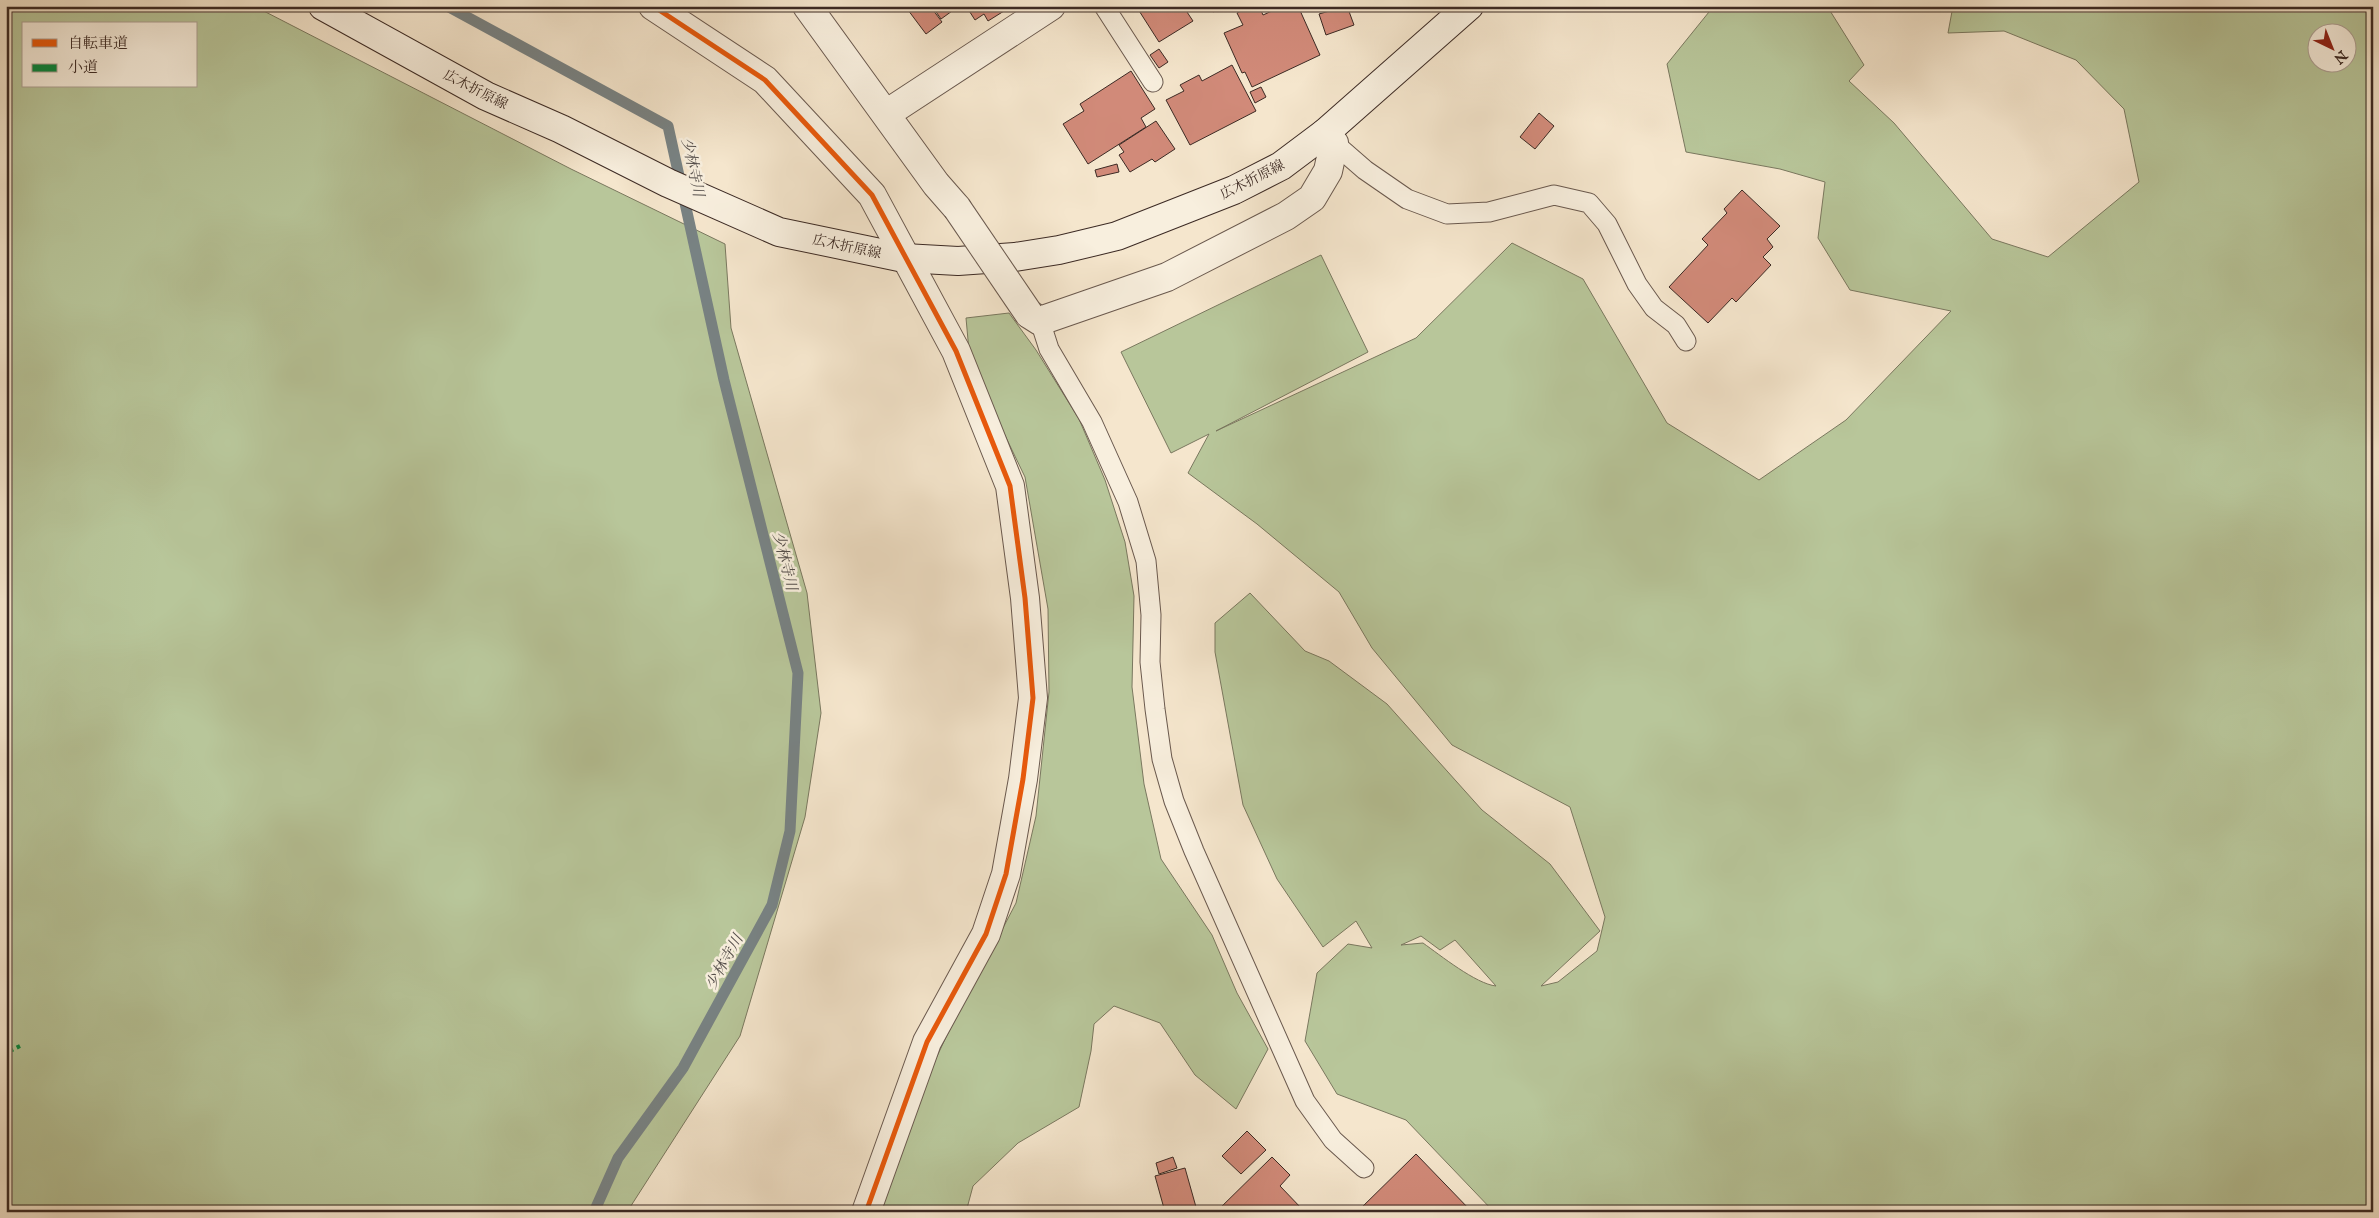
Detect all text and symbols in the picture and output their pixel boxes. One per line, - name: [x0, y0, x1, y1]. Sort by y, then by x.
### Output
- legend: [22, 22, 198, 88]
- north arrow: [2306, 22, 2356, 72]
- text: 自転車道: [68, 34, 128, 53]
- text: N: [2330, 45, 2351, 67]
- text: 小道: [68, 58, 98, 77]
- street label: 広木折原線: [440, 66, 511, 114]
- water label: 少林寺川: [677, 136, 708, 200]
- street label: 広木折原線: [1217, 156, 1288, 204]
- street label: 広木折原線: [811, 231, 883, 263]
- water label: 少林寺川: [768, 530, 801, 594]
- water label: 少林寺川: [702, 930, 748, 993]

